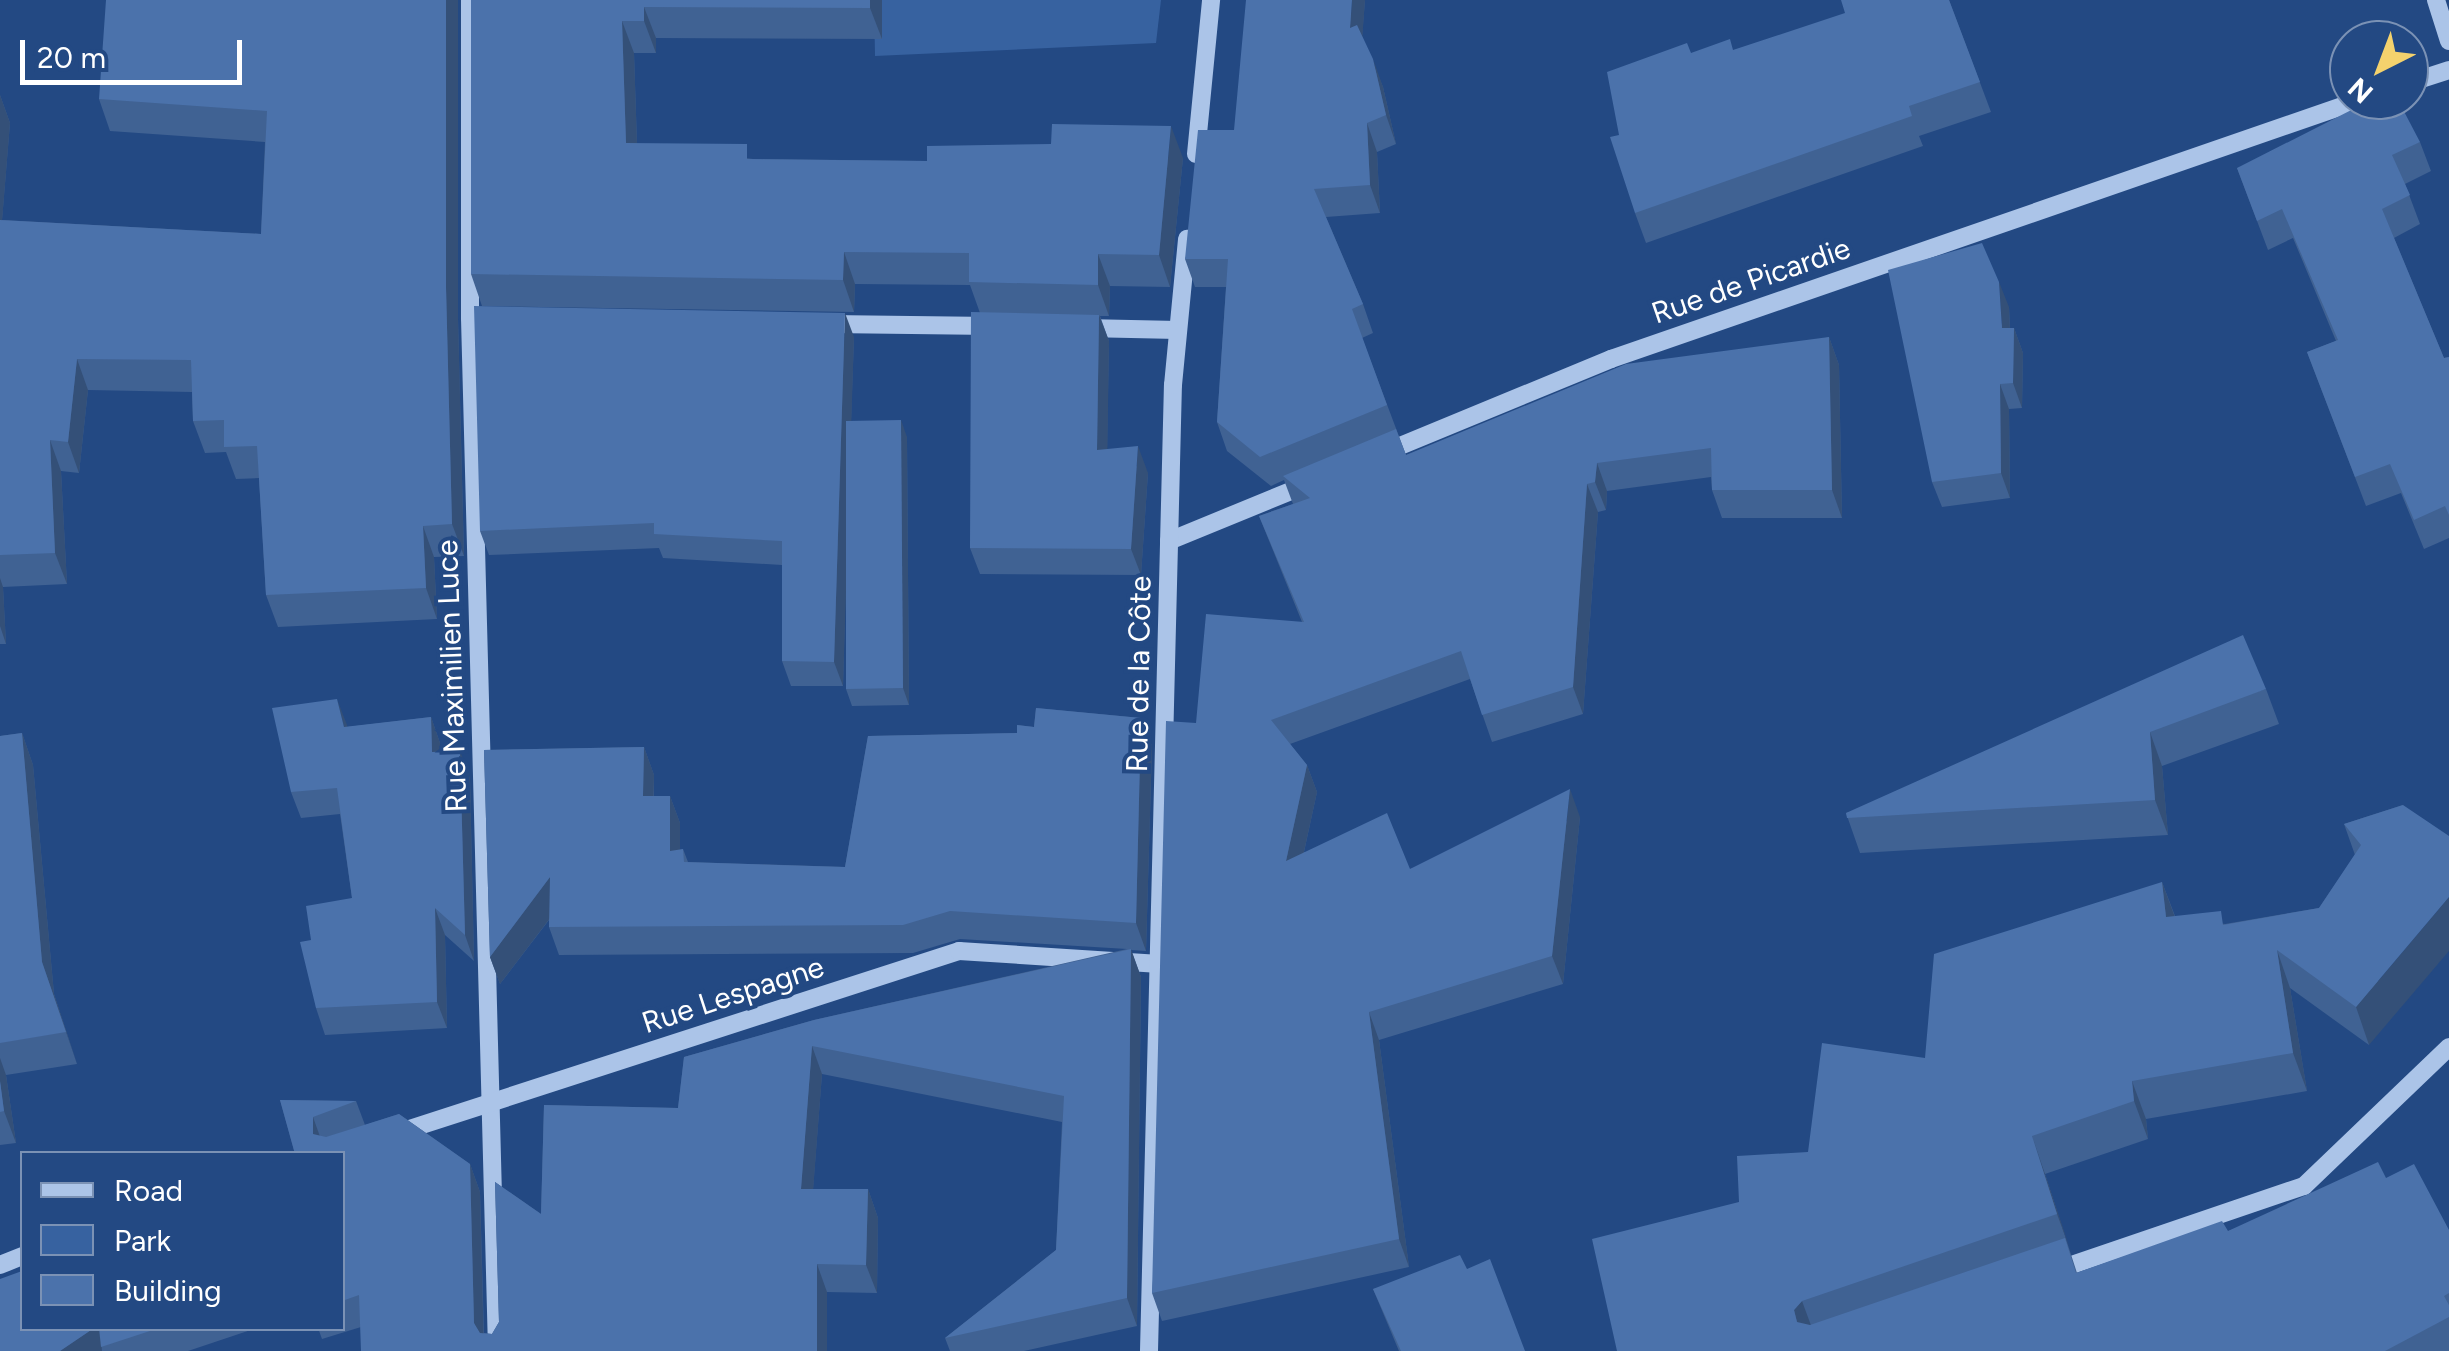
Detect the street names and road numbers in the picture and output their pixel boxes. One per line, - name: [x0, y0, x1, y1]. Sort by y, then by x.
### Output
- street label: Rue de Picardie: [1647, 230, 1855, 332]
- street label: Rue Maximilien Luce: [429, 539, 475, 813]
- street label: Rue de la Côte: [1119, 575, 1159, 773]
- street label: Rue Lespagne: [638, 949, 828, 1041]

